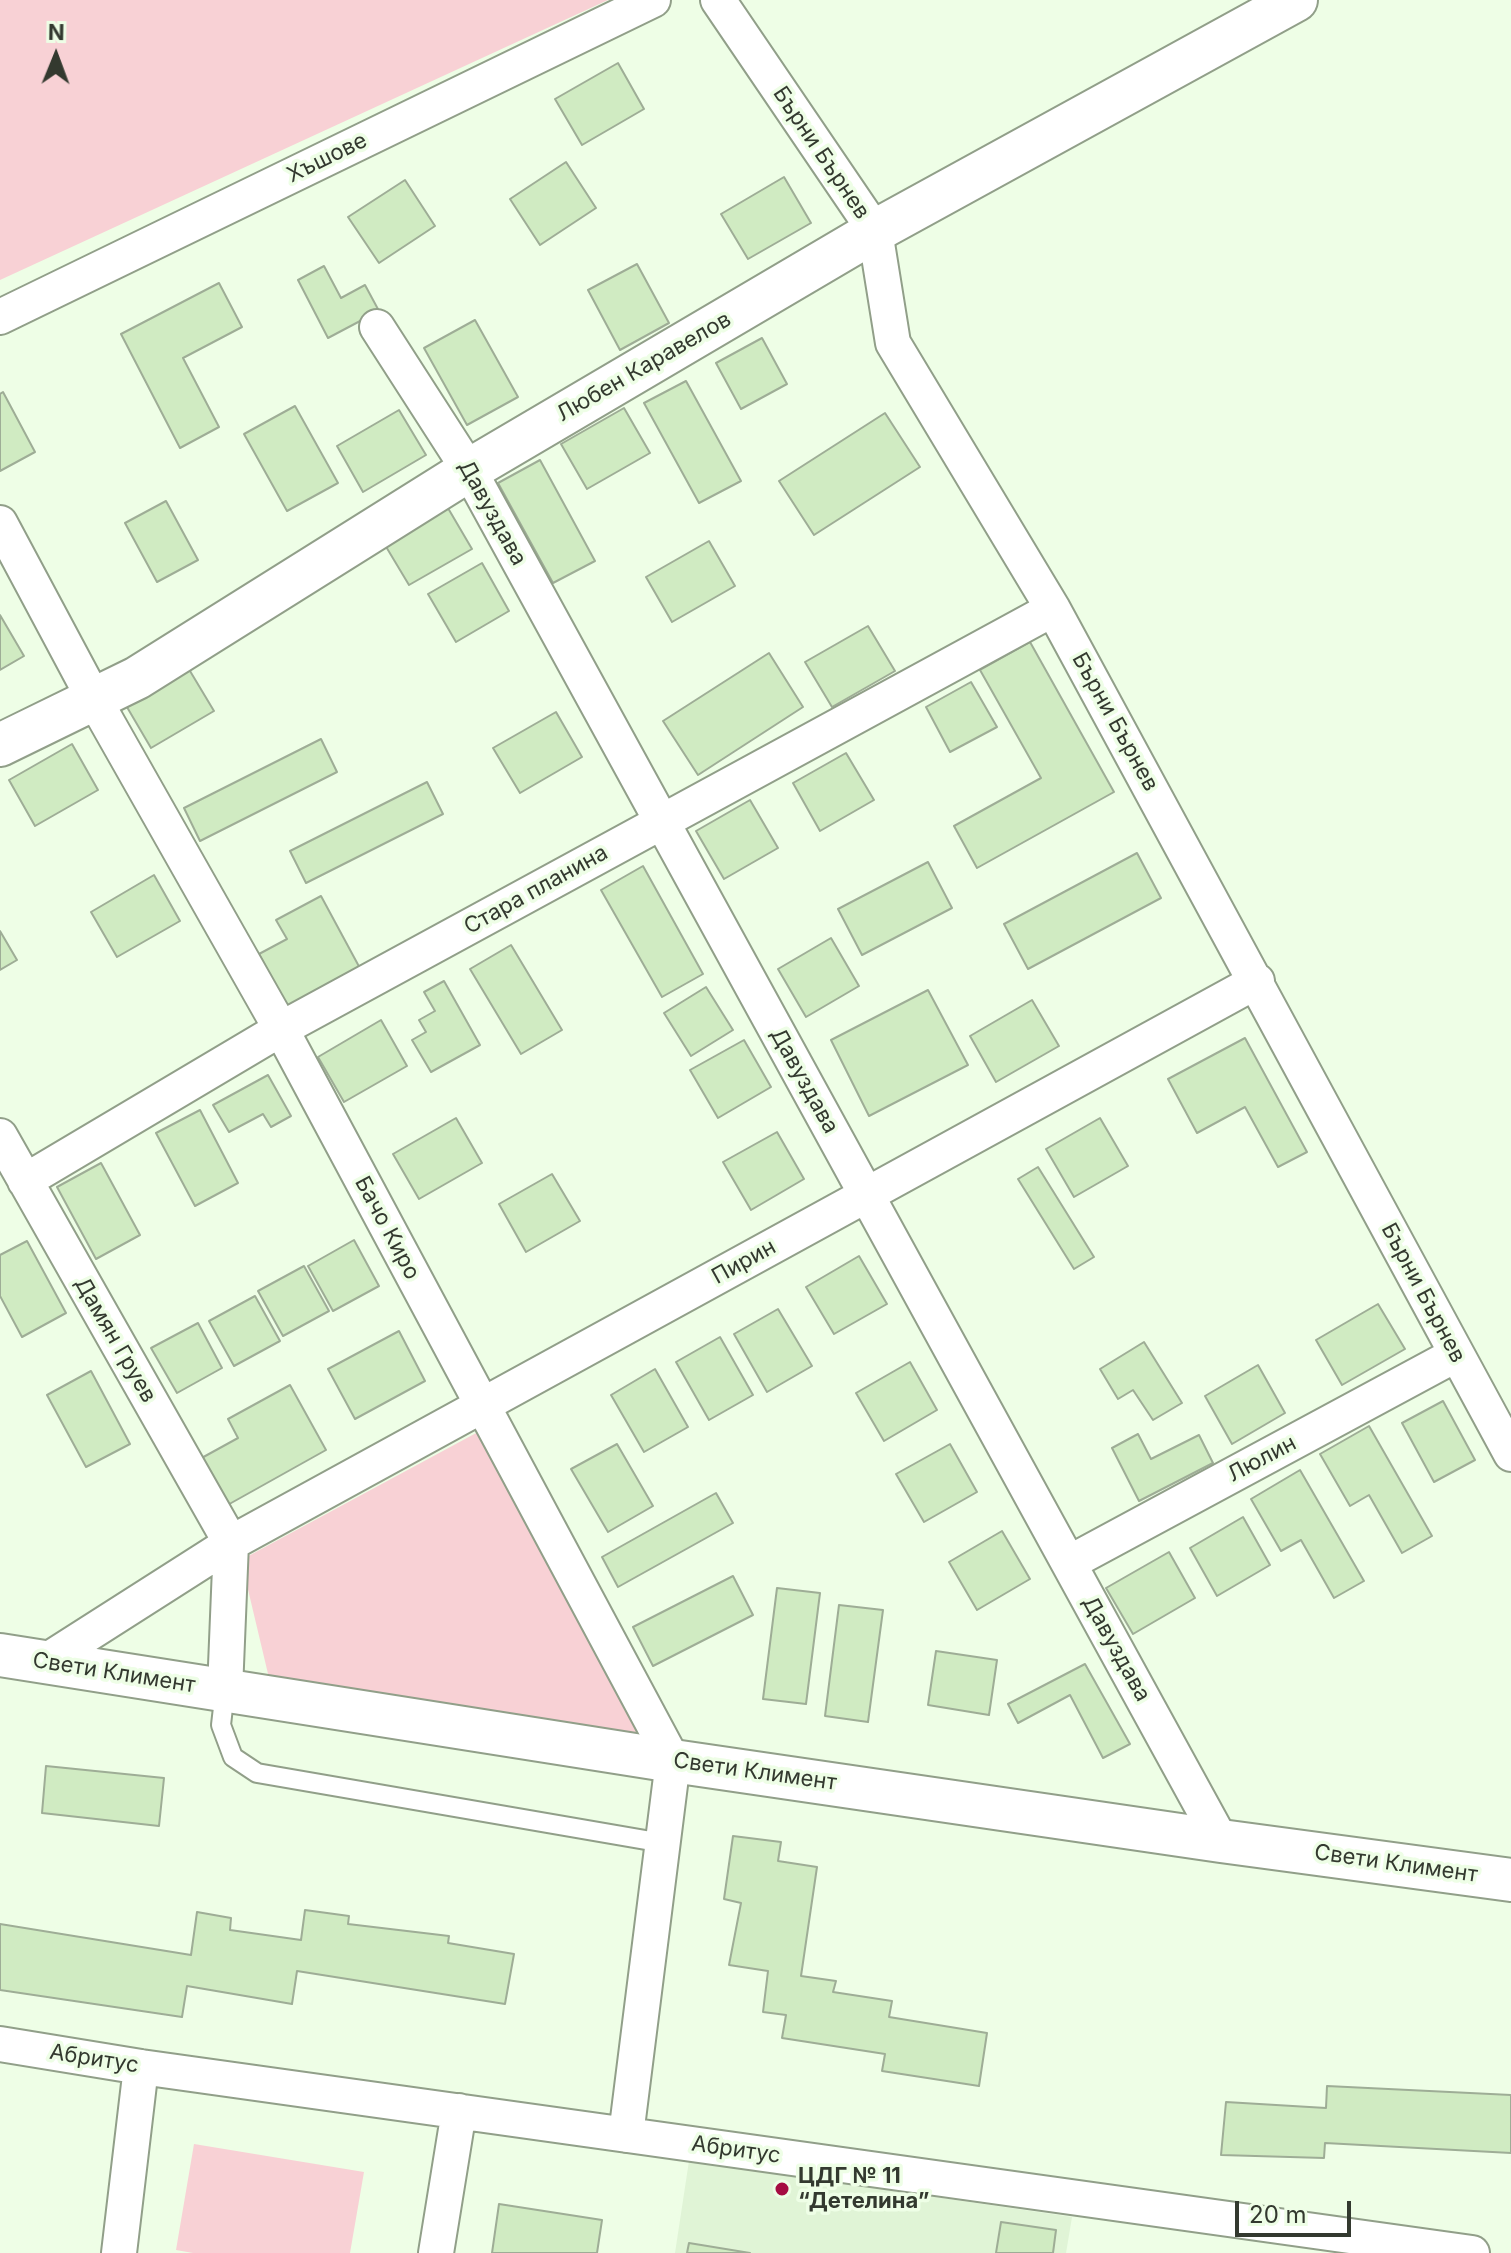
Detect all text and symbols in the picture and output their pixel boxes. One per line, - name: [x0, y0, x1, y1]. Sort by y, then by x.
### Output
- north arrow: [16, 16, 96, 96]
- text: N: [48, 19, 65, 45]
- street label: Бърни Бърнев: [767, 82, 875, 224]
- street label: Хъшове: [283, 127, 371, 189]
- street label: Любен Каравелов: [552, 306, 736, 428]
- street label: Давуздава: [452, 456, 532, 570]
- street label: Бърни Бърнев: [1066, 648, 1164, 796]
- street label: Стара планина: [460, 840, 612, 940]
- street label: Давуздава: [764, 1024, 844, 1138]
- street label: Бачо Киро: [349, 1172, 425, 1284]
- street label: Бърни Бърнев: [1375, 1219, 1471, 1367]
- street label: Пирин: [707, 1234, 781, 1290]
- street label: Дамян Груев: [68, 1273, 162, 1407]
- street label: Люлин: [1223, 1430, 1301, 1488]
- street label: Давуздава: [1076, 1592, 1156, 1706]
- street label: Свети Климент: [31, 1647, 197, 1699]
- street label: Свети Климент: [672, 1747, 838, 1797]
- street label: Свети Климент: [1313, 1839, 1479, 1889]
- street label: Абритус: [48, 2039, 140, 2079]
- street label: Абритус: [690, 2131, 782, 2169]
- place label: ЦДГ № 11 “Детелина”: [798, 2163, 929, 2214]
- marker: ЦДГ № 11 “Детелина”: [773, 2180, 791, 2198]
- scale bar: [1239, 2185, 1355, 2235]
- text: 20 m: [1249, 2200, 1307, 2229]

